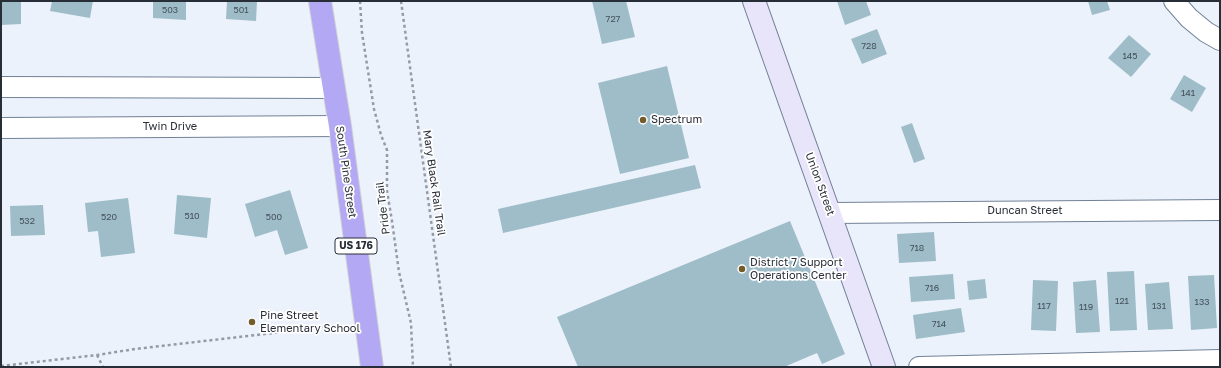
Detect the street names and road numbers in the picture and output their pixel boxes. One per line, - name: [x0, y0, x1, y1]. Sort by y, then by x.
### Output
- street label: Twin Drive: [143, 120, 197, 134]
- street label: South Pine Street: [333, 125, 359, 219]
- street label: Mary Black Rail Trail: [420, 129, 448, 237]
- street label: Union Street: [802, 151, 838, 217]
- street label: Pride Trail: [373, 181, 393, 235]
- street label: Duncan Street: [987, 204, 1063, 218]
- road number: US 176: [335, 238, 377, 254]

